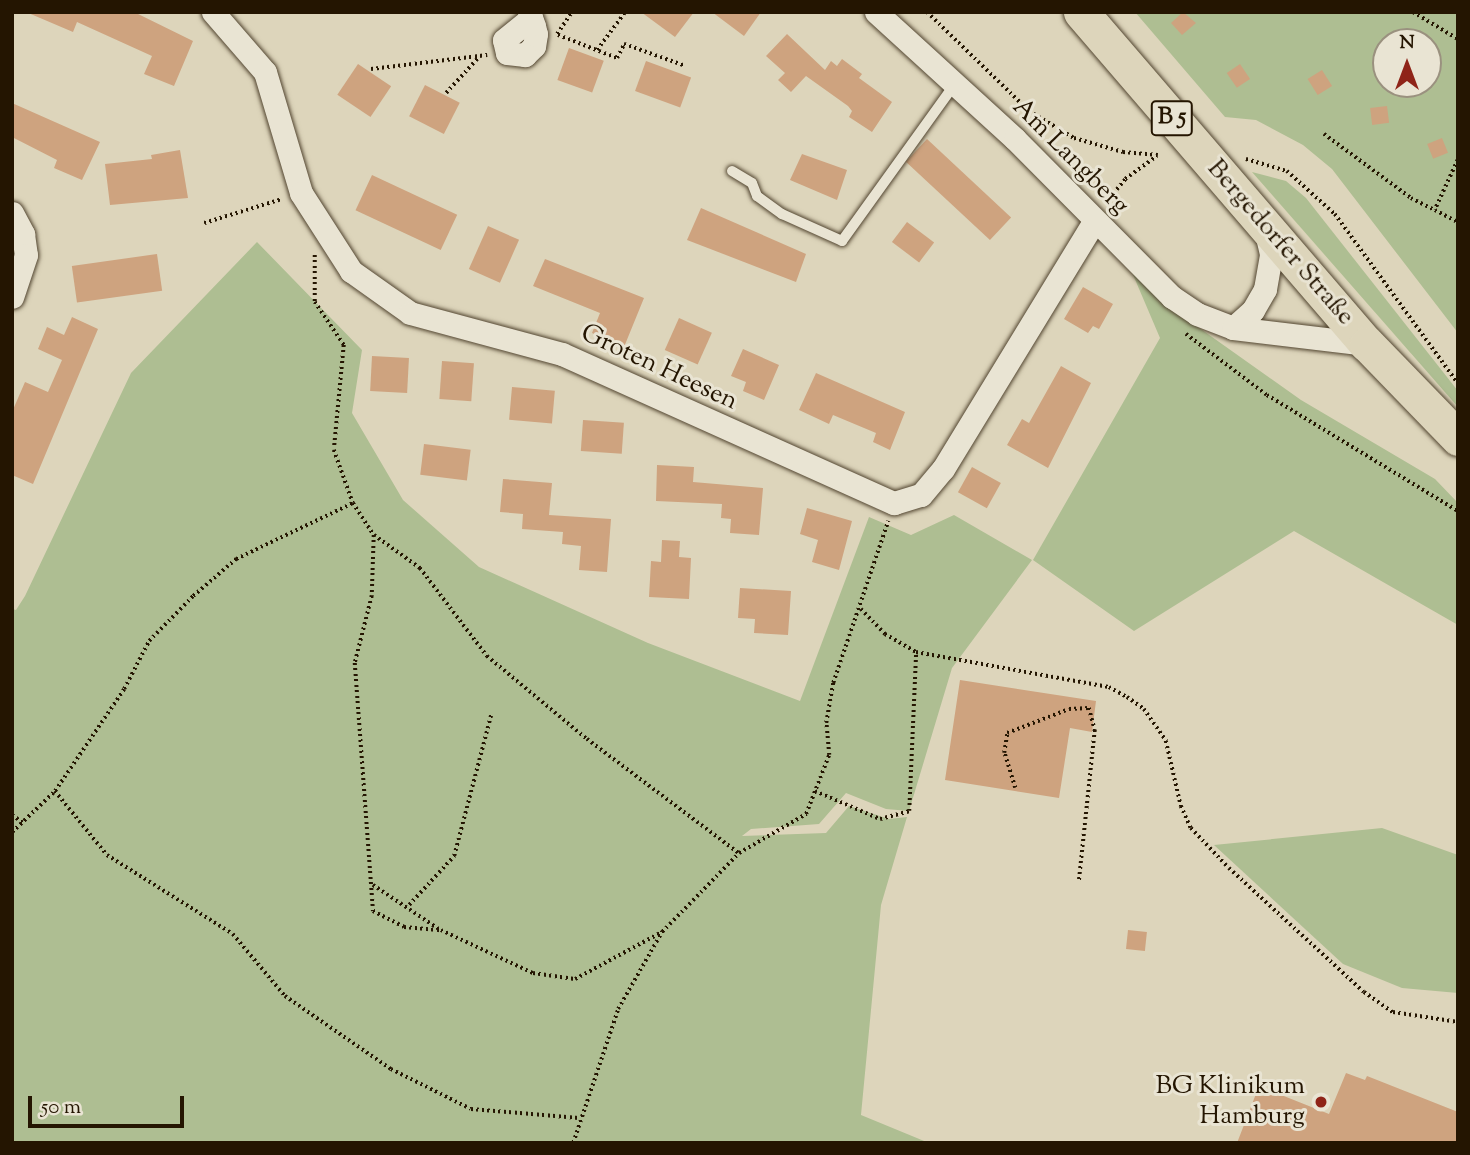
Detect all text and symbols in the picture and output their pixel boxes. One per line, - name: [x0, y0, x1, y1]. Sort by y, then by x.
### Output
- north arrow: [1372, 28, 1442, 98]
- text: N: [1399, 30, 1415, 57]
- street label: Am Langberg: [1005, 92, 1135, 222]
- road number: B 5: [1149, 98, 1195, 138]
- street label: Bergedorfer Straße: [1200, 154, 1360, 332]
- street label: Groten Heesen: [576, 318, 742, 418]
- place label: BG Klinikum Hamburg: [1155, 1071, 1305, 1132]
- scale bar: [32, 1082, 187, 1126]
- marker: BG Klinikum Hamburg: [1311, 1092, 1331, 1112]
- text: 50 m: [41, 1093, 81, 1123]

